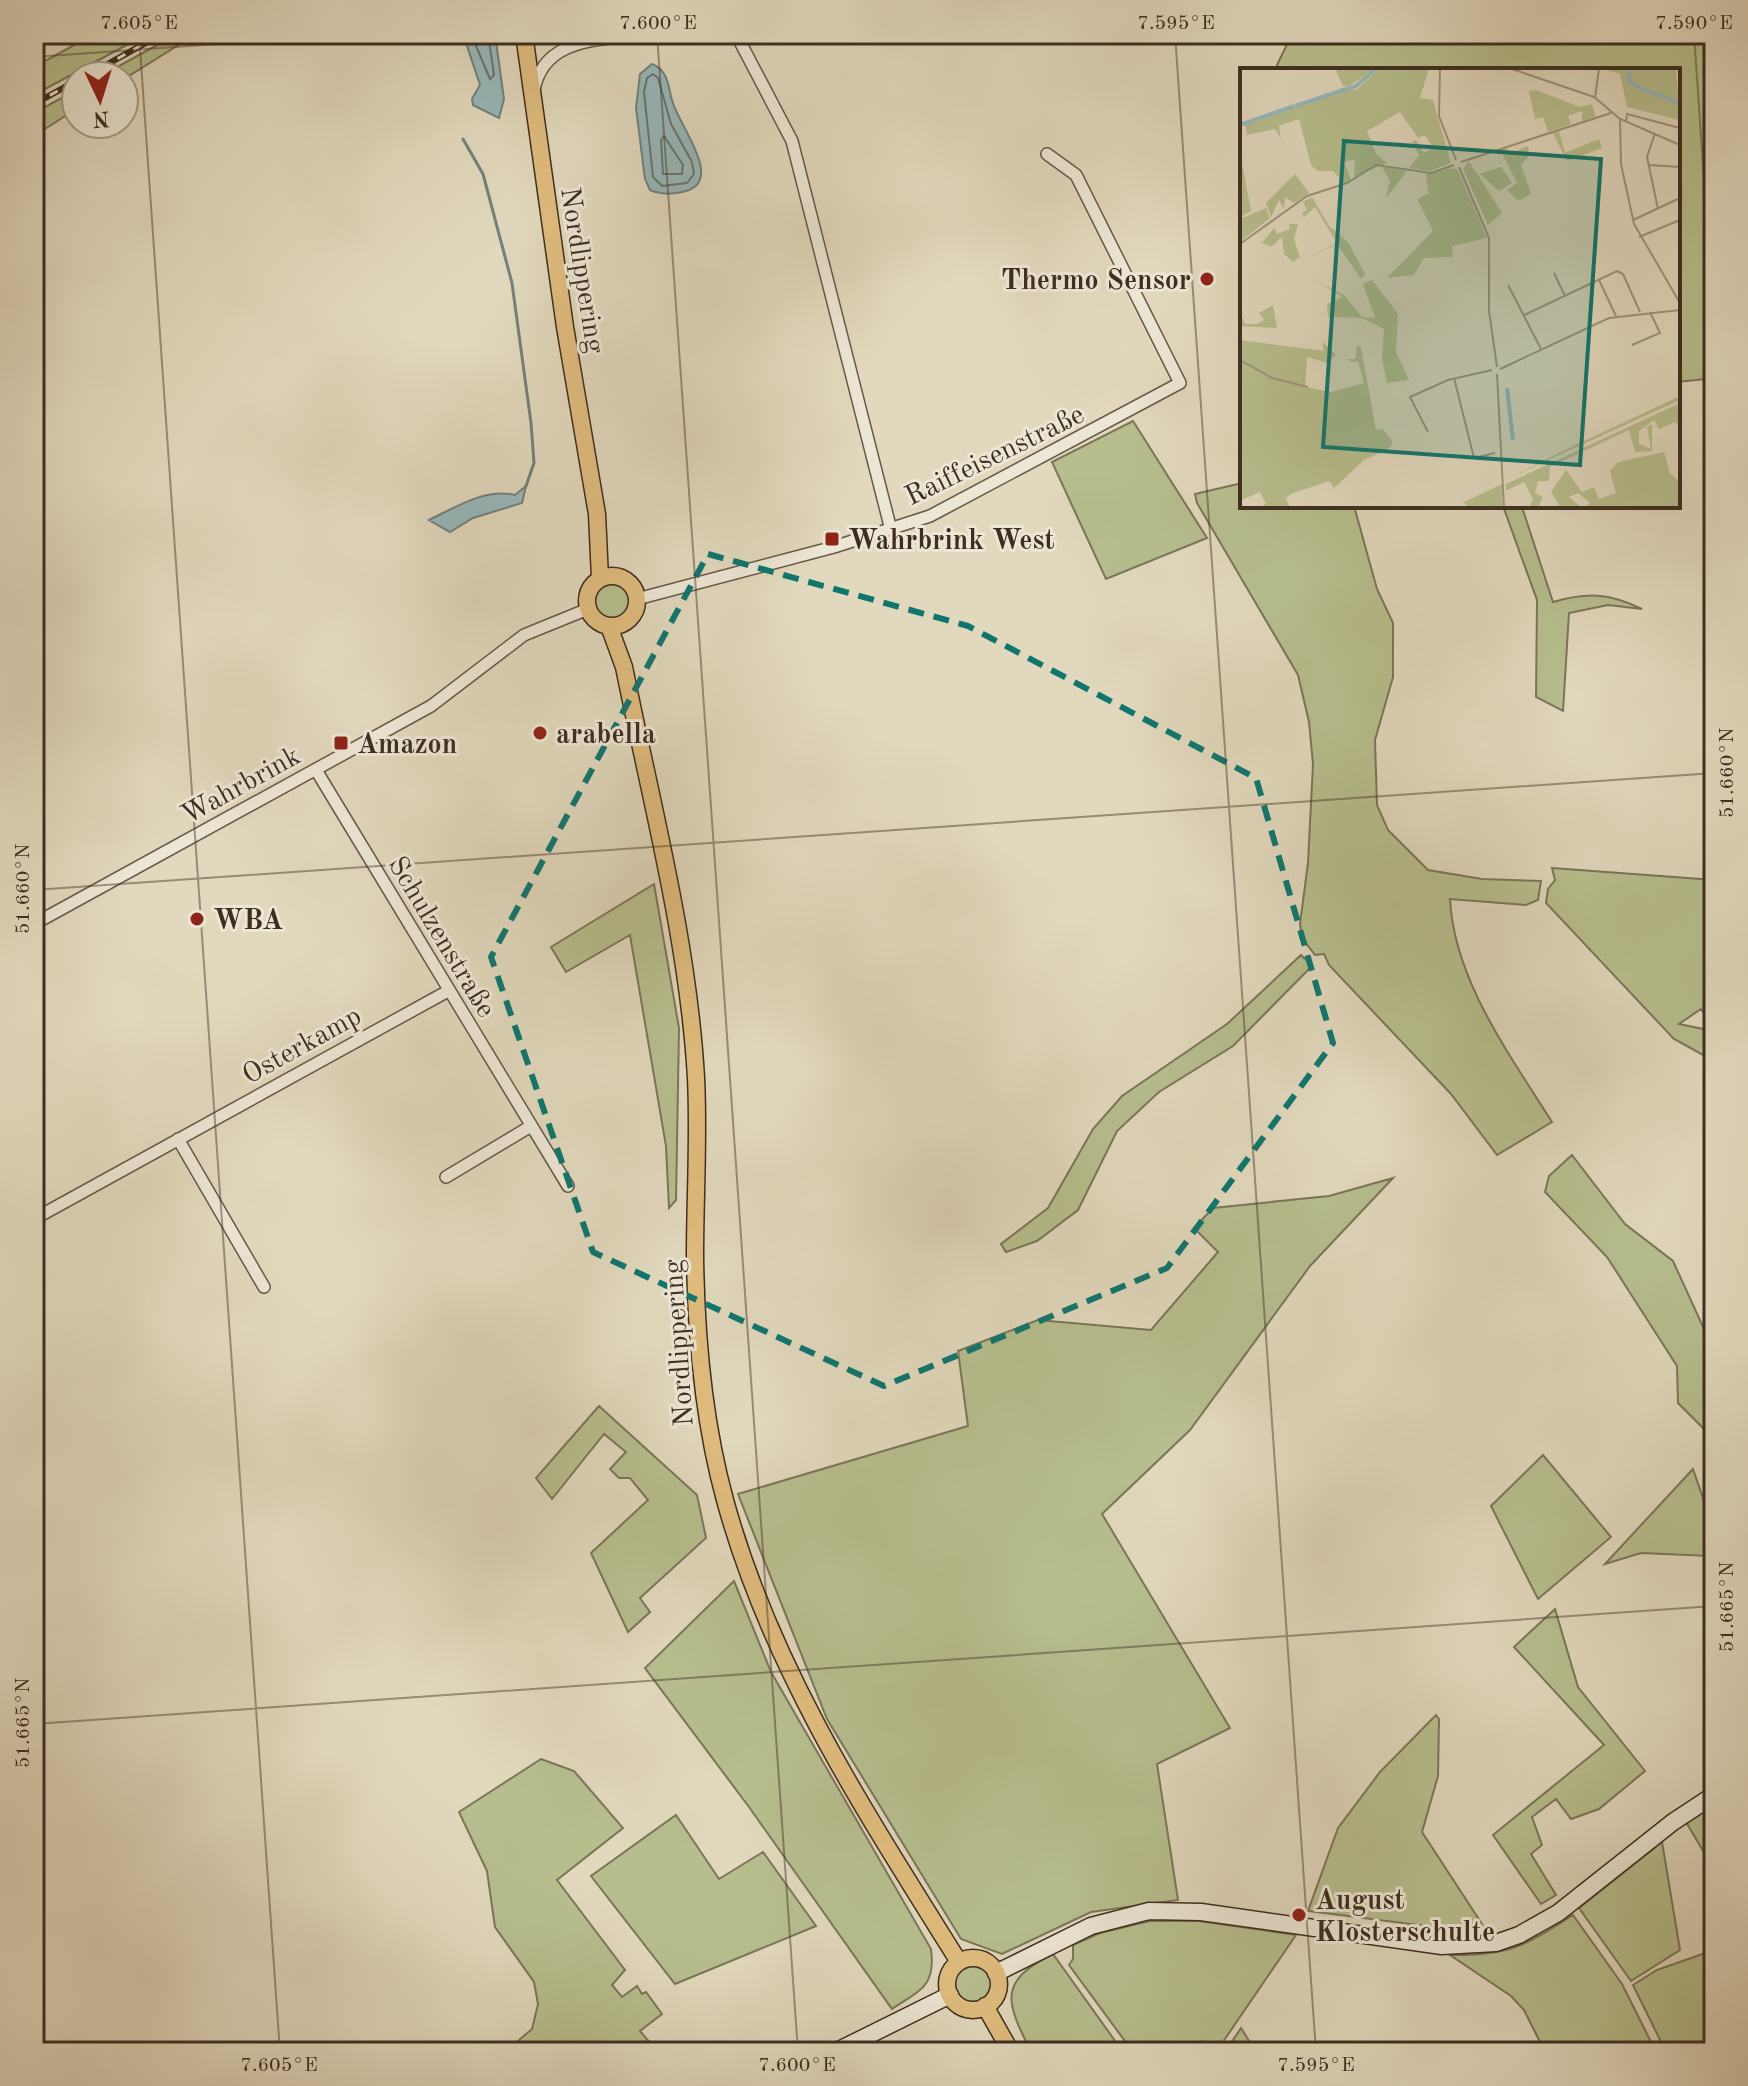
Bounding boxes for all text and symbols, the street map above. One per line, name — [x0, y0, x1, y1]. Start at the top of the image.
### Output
text: 7.605°E — [100, 14, 178, 34]
text: 7.600°E — [619, 14, 697, 34]
text: 7.595°E — [1137, 14, 1215, 34]
text: 7.590°E — [1655, 14, 1733, 34]
north arrow — [60, 60, 140, 140]
inset map — [1240, 68, 1680, 508]
text: N — [92, 106, 110, 130]
street label: Nordlippering — [554, 185, 608, 356]
place label: Thermo Sensor — [1001, 268, 1191, 296]
marker: Thermo Sensor — [1198, 270, 1216, 288]
street label: Raiffeisenstraße — [901, 401, 1089, 512]
place label: Wahrbrink West — [848, 528, 1055, 556]
marker: Wahrbrink West — [823, 530, 841, 548]
place label: arabella — [556, 722, 656, 750]
marker: arabella — [531, 724, 549, 742]
text: 51.660°N — [1718, 728, 1738, 818]
place label: Amazon — [357, 732, 457, 760]
marker: Amazon — [332, 734, 350, 752]
street label: Wahrbrink — [177, 743, 306, 831]
text: 51.660°N — [14, 844, 34, 934]
street label: Schulzenstraße — [381, 852, 499, 1023]
place label: WBA — [213, 908, 283, 936]
marker: WBA — [188, 910, 206, 928]
street label: Osterkamp — [238, 1003, 367, 1091]
street label: Nordlippering — [660, 1258, 700, 1427]
text: 51.665°N — [1718, 1562, 1738, 1652]
text: 51.665°N — [14, 1678, 34, 1768]
place label: August Klosterschulte — [1315, 1888, 1495, 1948]
marker: August Klosterschulte — [1290, 1906, 1308, 1924]
text: 7.605°E — [240, 2056, 318, 2076]
text: 7.600°E — [758, 2056, 836, 2076]
text: 7.595°E — [1277, 2056, 1355, 2076]

